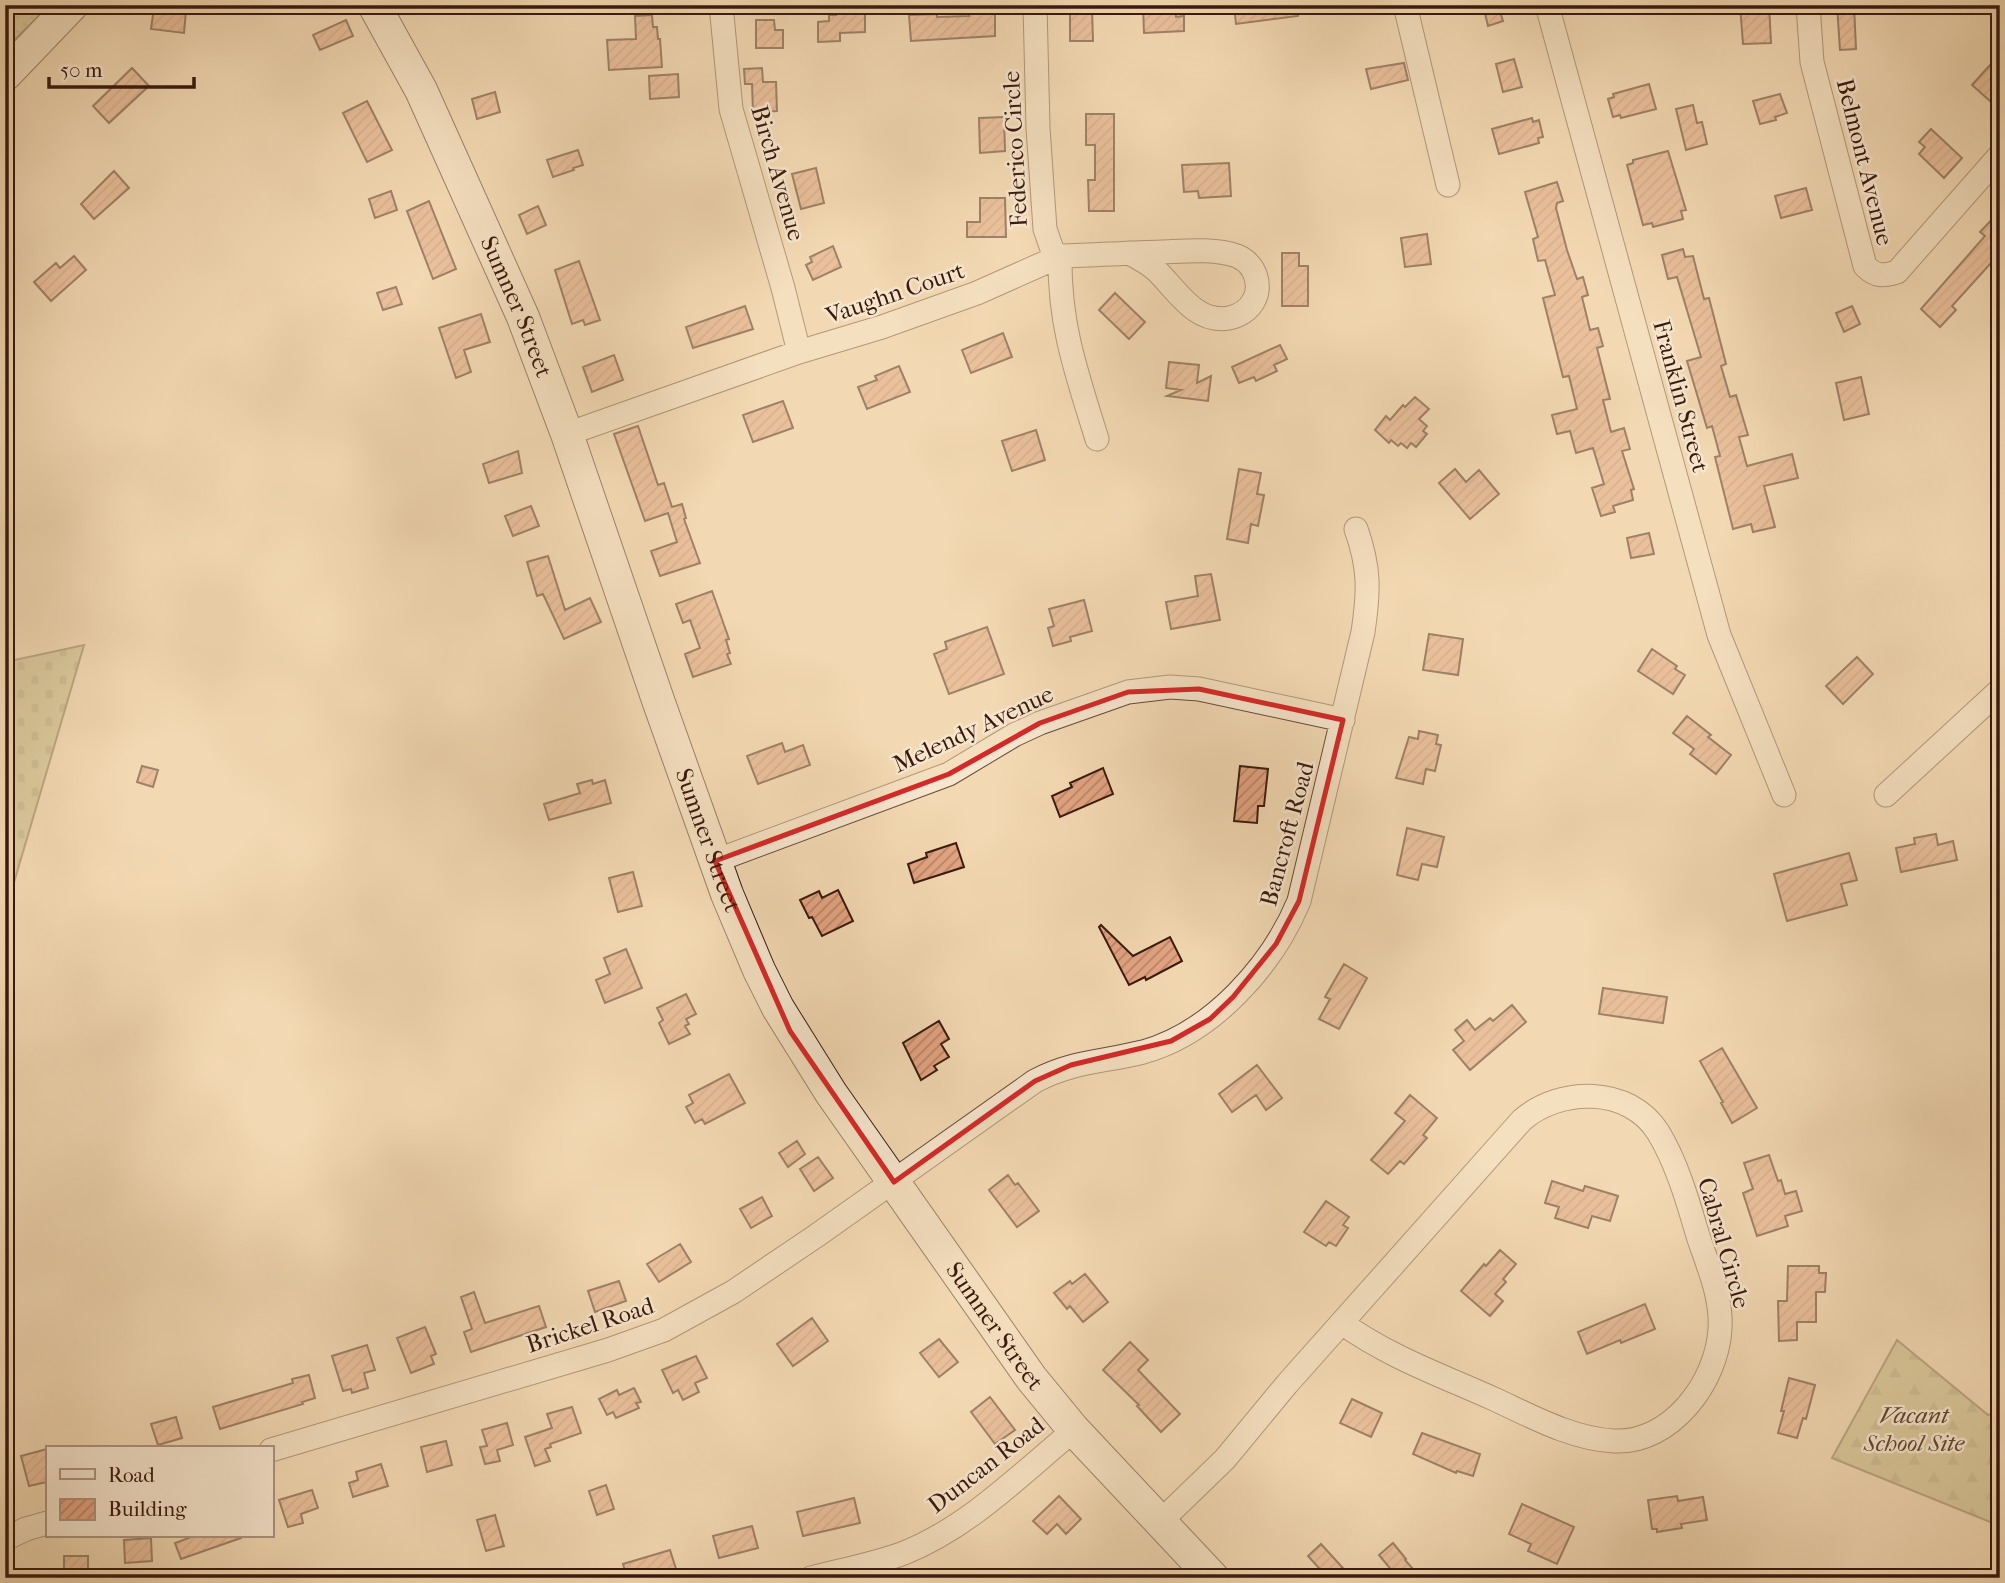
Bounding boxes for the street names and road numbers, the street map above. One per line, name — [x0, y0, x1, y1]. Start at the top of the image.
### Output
street label: Federico Circle — [997, 70, 1033, 228]
street label: Belmont Avenue — [1831, 76, 1899, 248]
street label: Birch Avenue — [745, 102, 811, 244]
street label: Sumner Street — [475, 232, 558, 381]
street label: Vaughn Court — [821, 256, 968, 330]
street label: Franklin Street — [1647, 317, 1715, 476]
street label: Melendy Avenue — [888, 680, 1058, 778]
street label: Bancroft Road — [1254, 758, 1320, 909]
street label: Sumner Street — [670, 765, 747, 917]
street label: Cabral Circle — [1692, 1174, 1756, 1312]
street label: Sumner Street — [940, 1257, 1050, 1396]
street label: Brickel Road — [523, 1291, 658, 1359]
street label: Duncan Road — [922, 1410, 1050, 1519]

